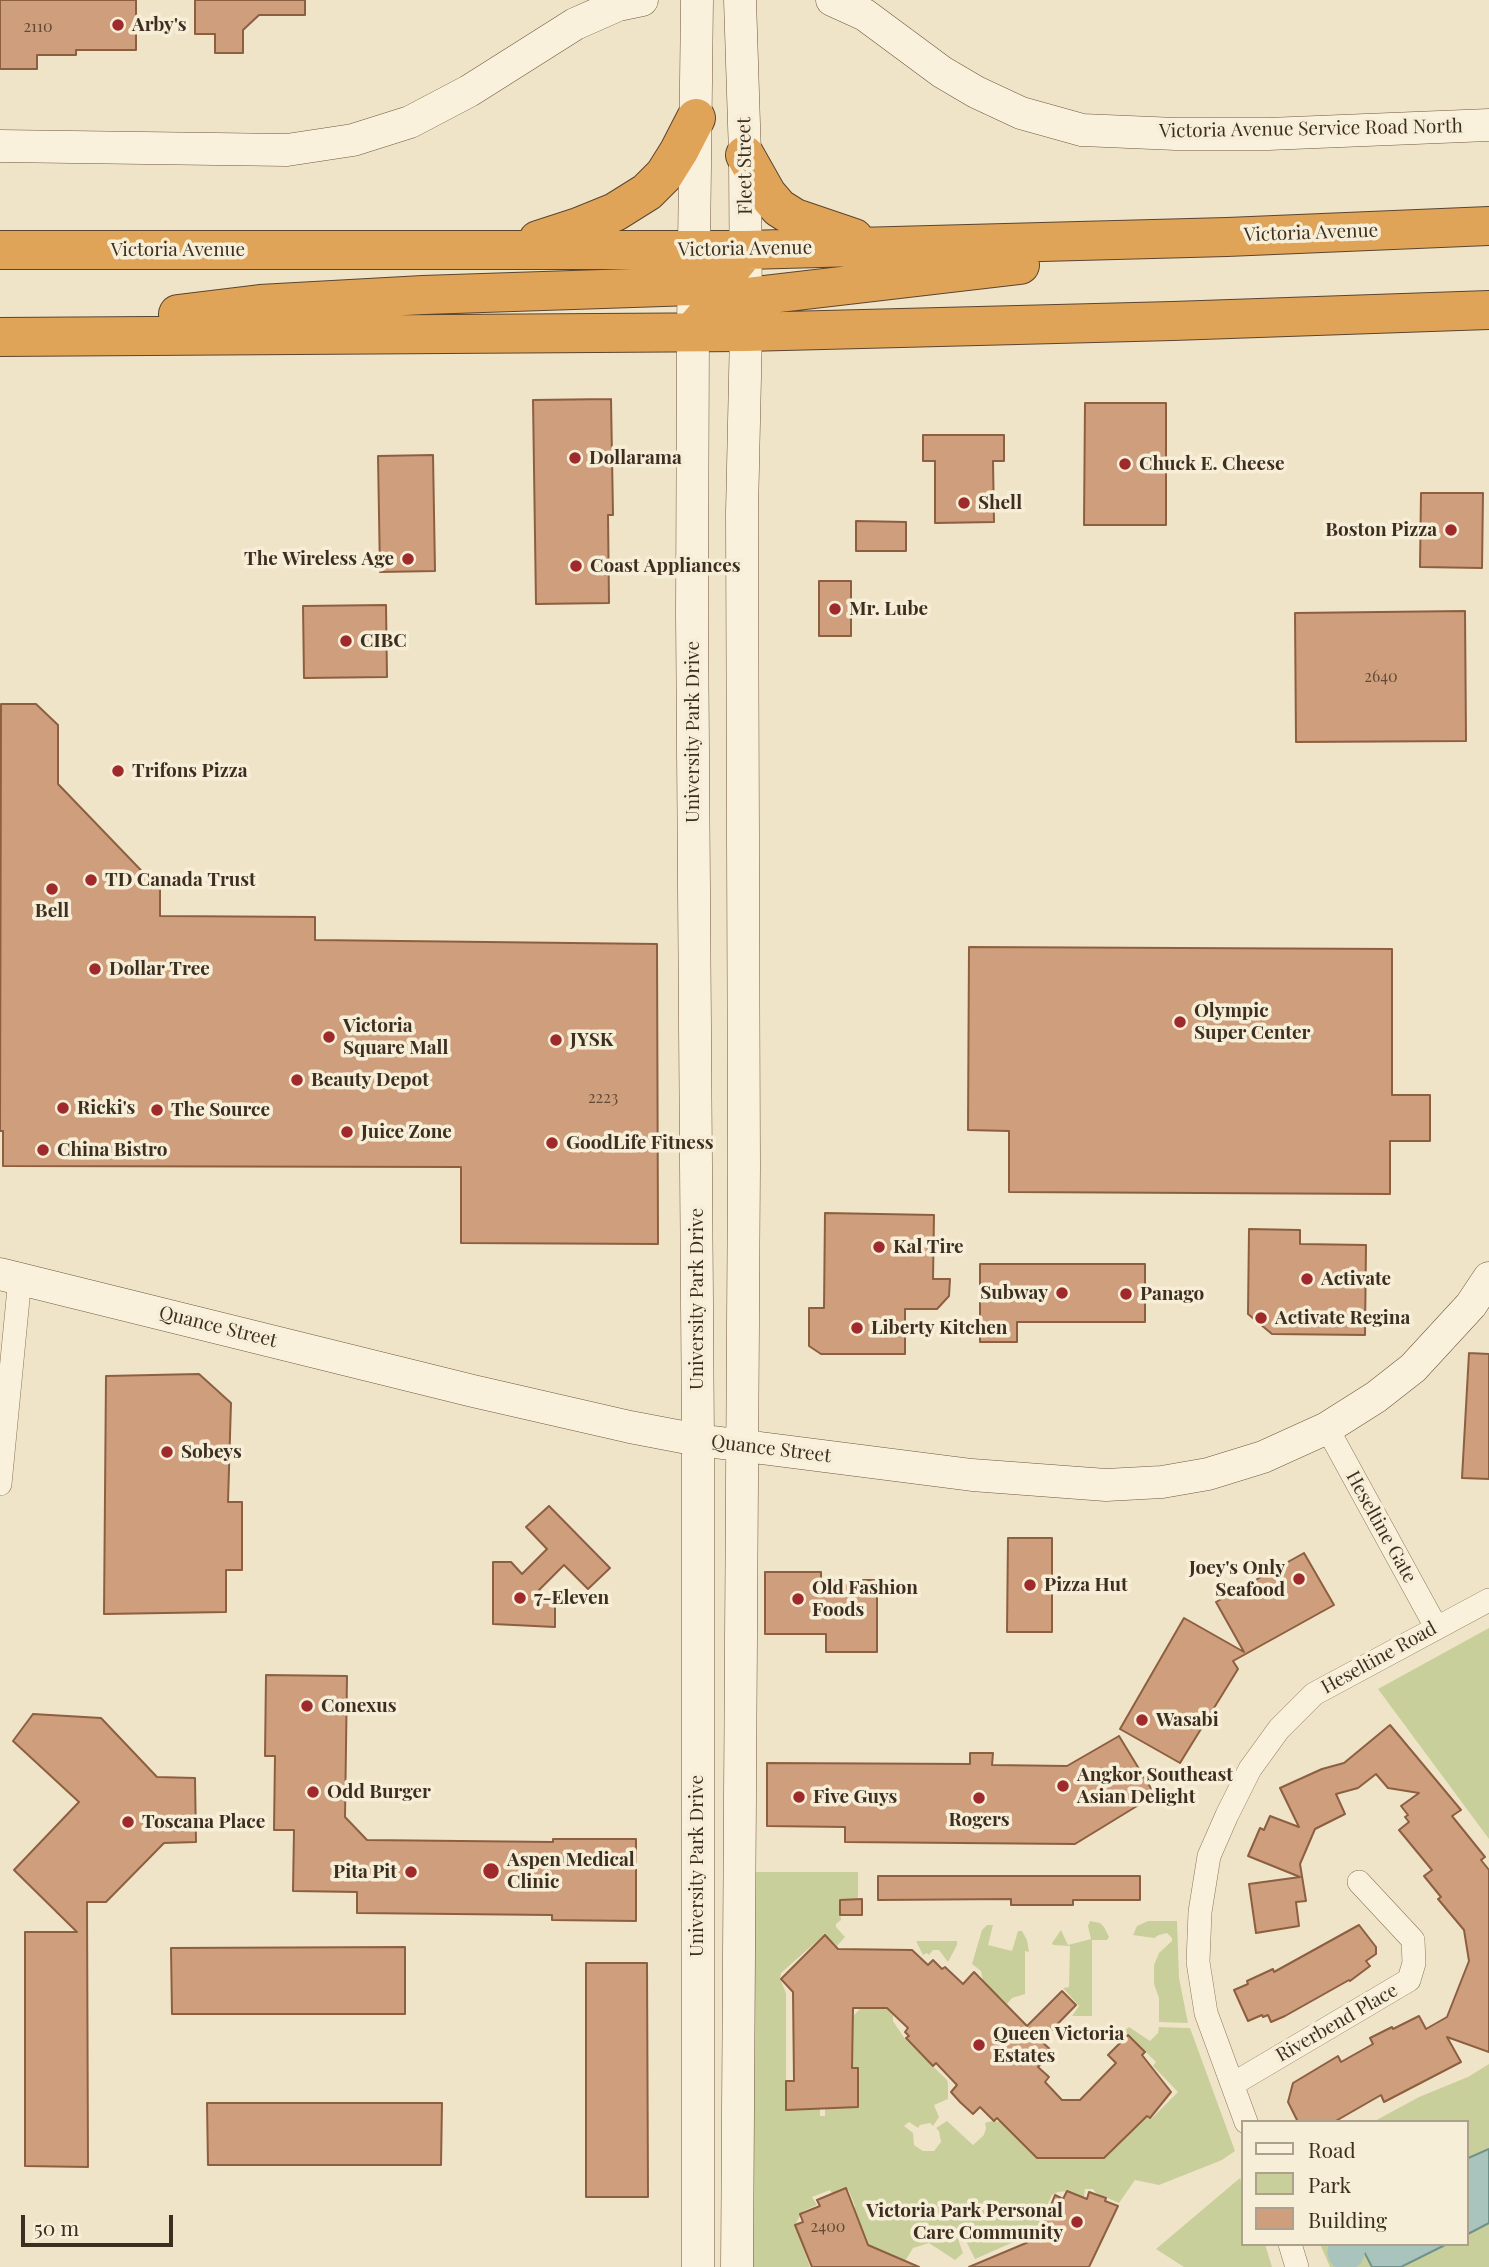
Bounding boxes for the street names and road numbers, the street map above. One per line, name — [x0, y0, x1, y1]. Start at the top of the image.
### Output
street label: Victoria Avenue Service Road North — [1159, 115, 1463, 143]
street label: Fleet Street — [733, 117, 757, 215]
street label: Victoria Avenue — [1243, 219, 1379, 247]
street label: Victoria Avenue — [678, 236, 812, 262]
street label: Victoria Avenue — [111, 239, 245, 261]
street label: University Park Drive — [682, 641, 704, 823]
street label: University Park Drive — [686, 1208, 708, 1390]
street label: Quance Street — [157, 1301, 279, 1353]
street label: Quance Street — [710, 1430, 832, 1468]
street label: Heseltine Gate — [1341, 1467, 1421, 1587]
street label: Heseltine Road — [1317, 1617, 1441, 1699]
street label: University Park Drive — [686, 1775, 708, 1957]
street label: Riverbend Place — [1272, 1979, 1402, 2067]

